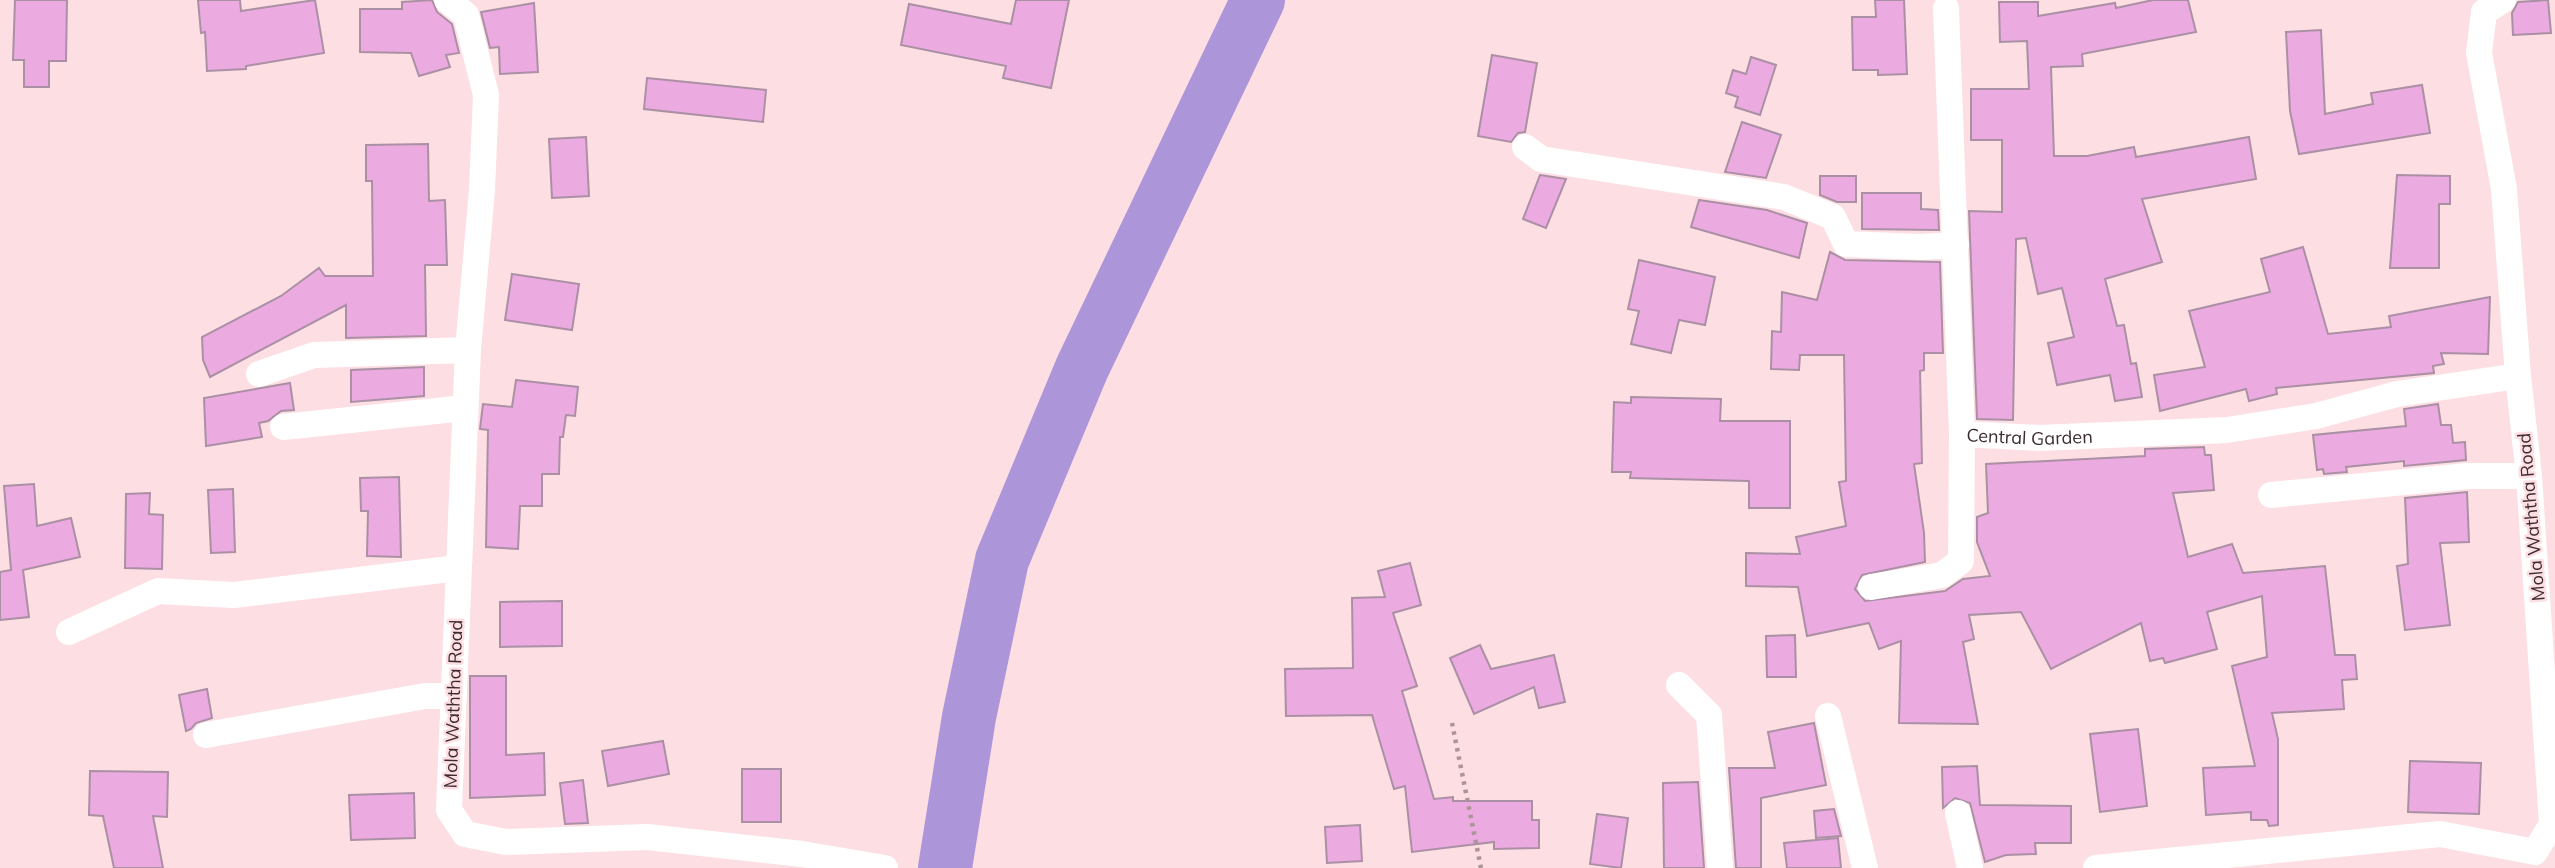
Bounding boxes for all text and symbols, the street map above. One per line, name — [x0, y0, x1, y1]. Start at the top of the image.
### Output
street label: Central Garden — [1966, 423, 2093, 450]
street label: Mola Waththa Road — [2512, 432, 2550, 602]
street label: Mola Waththa Road — [439, 619, 467, 789]

